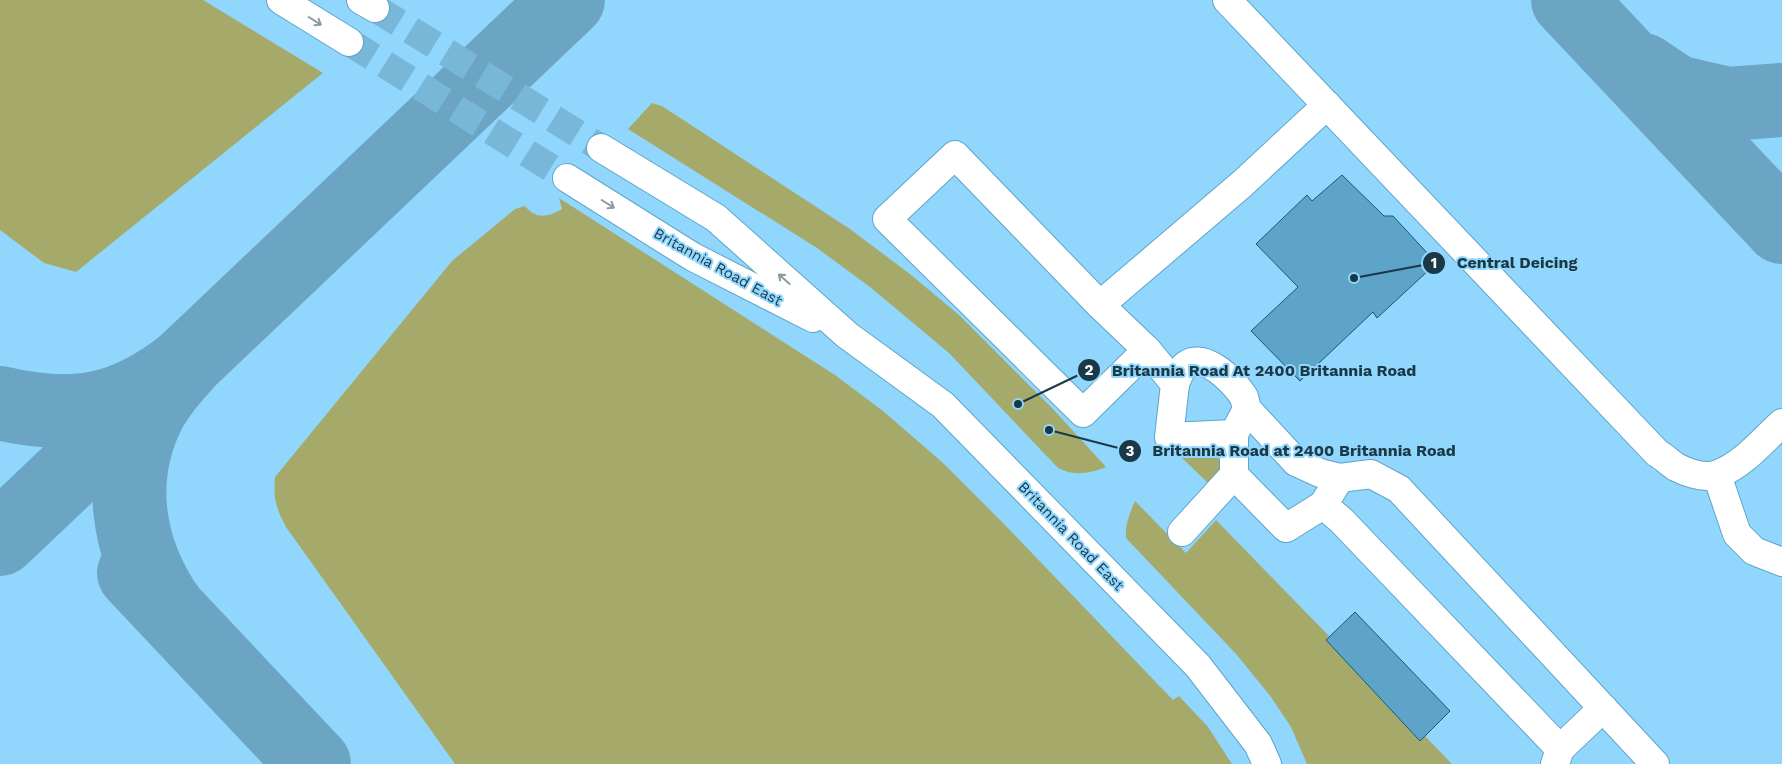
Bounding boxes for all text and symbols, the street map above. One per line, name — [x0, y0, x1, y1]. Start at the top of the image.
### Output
one-way arrow — [307, 16, 321, 26]
one-way arrow — [600, 199, 614, 209]
street label: Britannia Road East — [650, 224, 786, 310]
callout: Central Deicing — [1422, 247, 1588, 278]
text: Central Deicing — [1457, 253, 1577, 272]
text: 1 — [1431, 254, 1437, 272]
one-way arrow — [778, 274, 791, 285]
callout: Britannia Road At 2400 Britannia Road — [1076, 355, 1426, 386]
text: 2 — [1085, 361, 1094, 379]
text: Britannia Road At 2400 Britannia Road — [1112, 361, 1416, 380]
callout: Britannia Road at 2400 Britannia Road — [1118, 435, 1466, 466]
text: Britannia Road at 2400 Britannia Road — [1152, 441, 1456, 460]
text: 3 — [1126, 442, 1135, 460]
street label: Britannia Road East — [1014, 478, 1128, 595]

